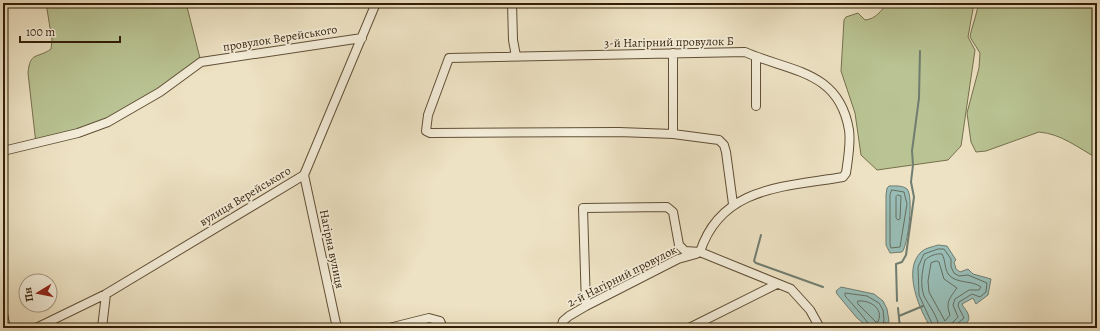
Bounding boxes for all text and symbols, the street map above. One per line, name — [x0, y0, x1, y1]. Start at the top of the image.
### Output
scale bar — [20, 18, 120, 44]
street label: провулок Верейського — [222, 21, 338, 55]
text: 100 m — [26, 24, 55, 40]
street label: 3-й Нагірний провулок Б — [604, 33, 734, 51]
street label: вулиця Верейського — [196, 162, 294, 230]
street label: Нагірна вулиця — [316, 208, 348, 290]
street label: 2-й Нагірний провулок — [565, 241, 679, 311]
north arrow — [18, 273, 58, 313]
text: Пн — [20, 286, 37, 303]

